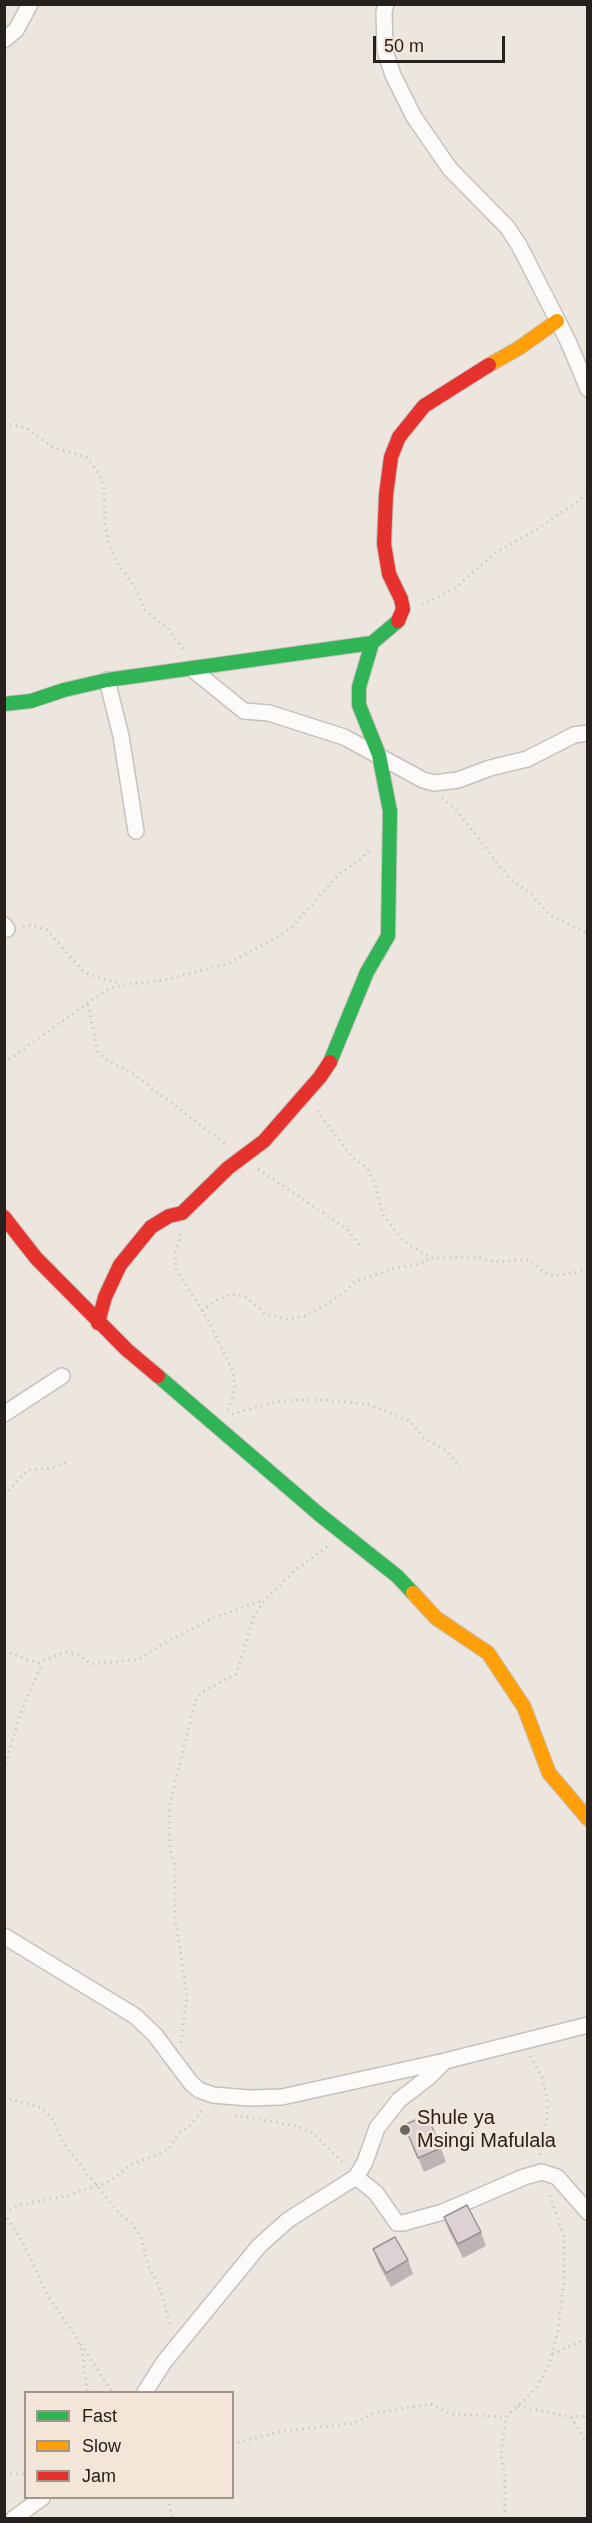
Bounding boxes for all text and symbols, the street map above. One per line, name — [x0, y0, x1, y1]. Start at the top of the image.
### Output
scale bar — [376, 24, 508, 62]
text: 50 m — [384, 36, 424, 56]
place label: Shule ya Msingi Mafulala — [417, 2106, 556, 2153]
marker: Shule ya Msingi Mafulala — [398, 2123, 412, 2137]
legend — [24, 2391, 234, 2499]
text: Fast — [82, 2406, 117, 2426]
text: Slow — [82, 2436, 121, 2456]
text: Jam — [82, 2466, 116, 2486]

